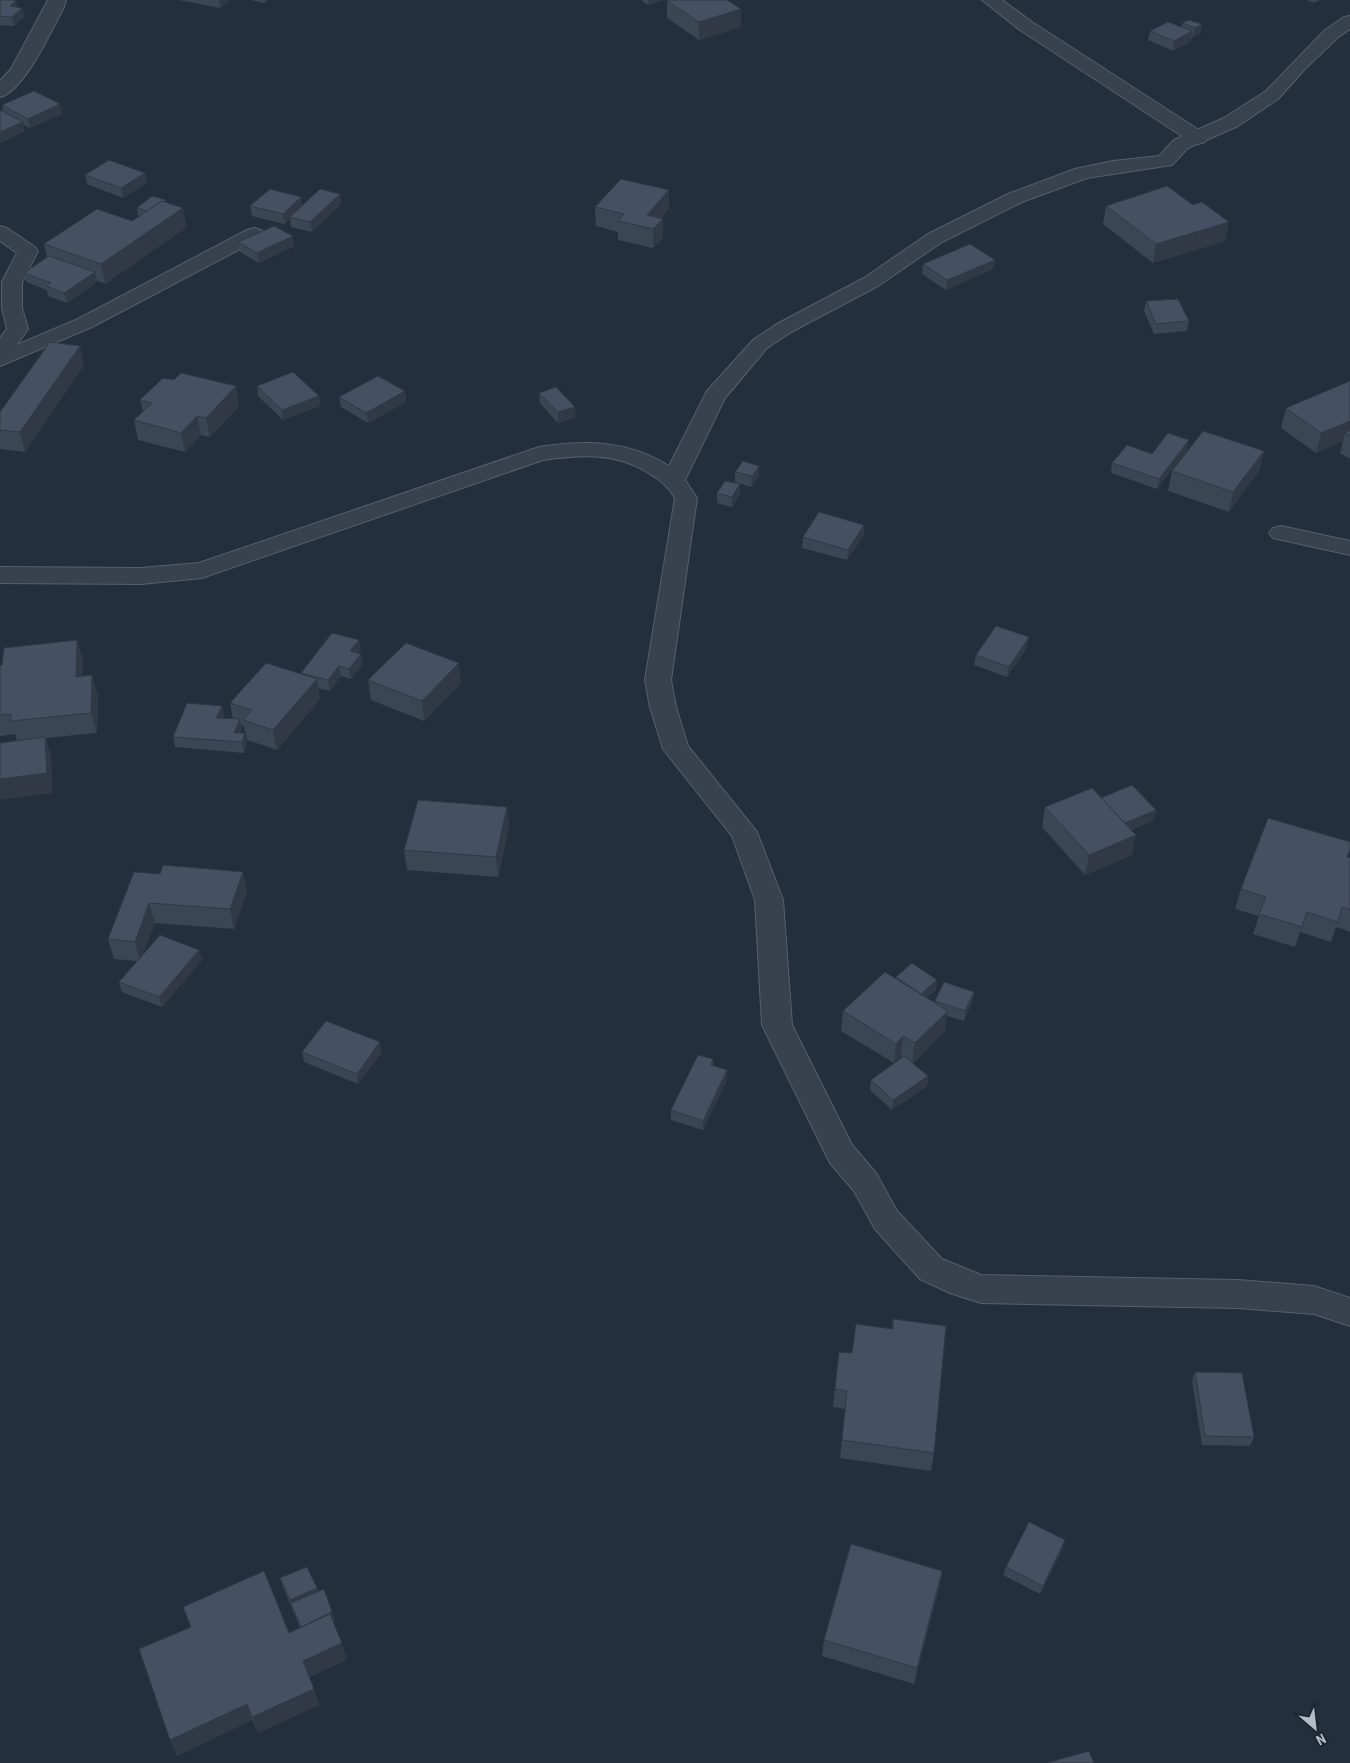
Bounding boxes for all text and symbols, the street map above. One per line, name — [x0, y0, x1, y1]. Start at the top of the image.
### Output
north arrow — [1290, 1703, 1340, 1753]
text: N — [1314, 1730, 1329, 1749]

